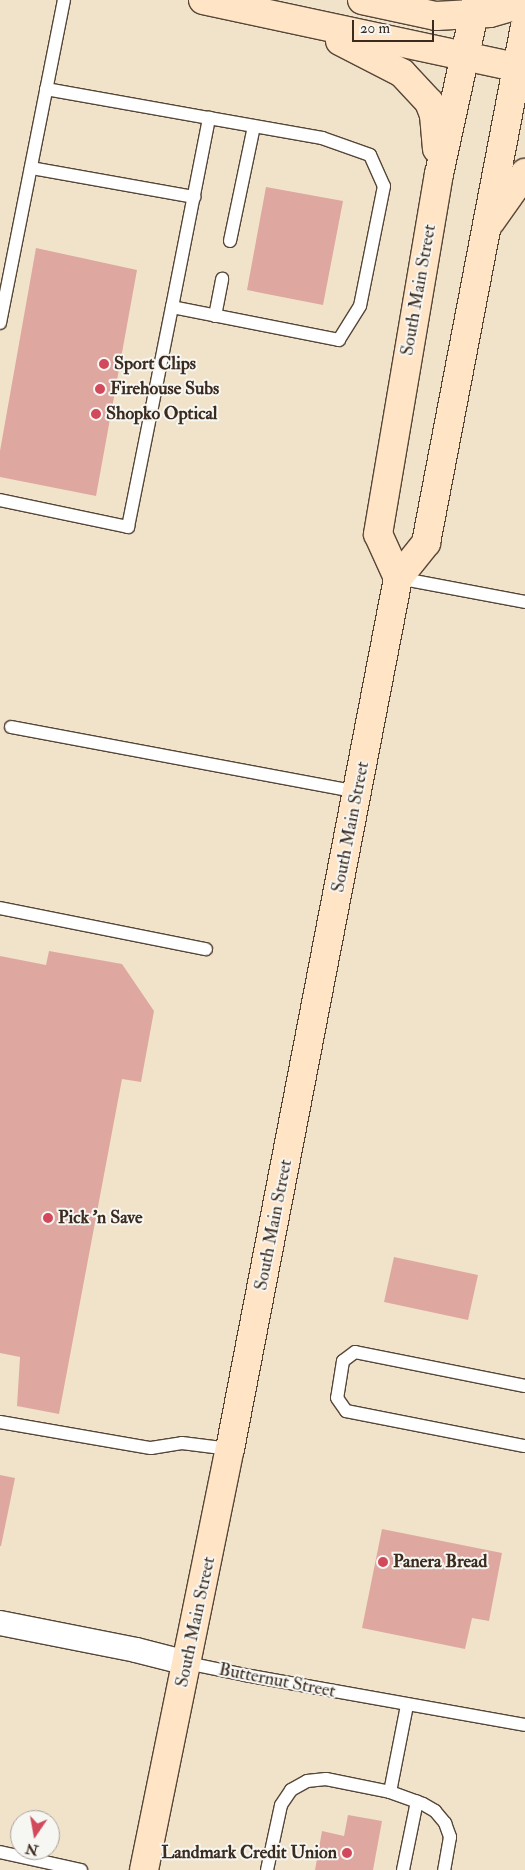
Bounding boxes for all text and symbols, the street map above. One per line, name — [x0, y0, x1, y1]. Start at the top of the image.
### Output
scale bar — [355, 10, 438, 42]
text: 20 m — [360, 19, 390, 38]
street label: South Main Street — [397, 223, 441, 357]
place label: Sport Clips — [114, 353, 196, 375]
marker: Sport Clips — [98, 358, 110, 370]
place label: Firehouse Subs — [110, 378, 219, 400]
marker: Firehouse Subs — [94, 383, 106, 395]
place label: Shopko Optical — [106, 403, 217, 425]
marker: Shopko Optical — [90, 408, 102, 420]
street label: South Main Street — [328, 760, 374, 894]
street label: South Main Street — [251, 1158, 297, 1292]
place label: Pick 'n Save — [58, 1207, 142, 1229]
marker: Pick 'n Save — [42, 1212, 54, 1224]
place label: Panera Bread — [393, 1551, 487, 1573]
street label: South Main Street — [172, 1555, 220, 1689]
marker: Panera Bread — [377, 1556, 389, 1568]
street label: Butternut Street — [217, 1659, 337, 1703]
north arrow — [10, 1810, 60, 1860]
text: N — [24, 1840, 40, 1859]
place label: Landmark Credit Union — [161, 1842, 337, 1864]
marker: Landmark Credit Union — [341, 1847, 353, 1859]

